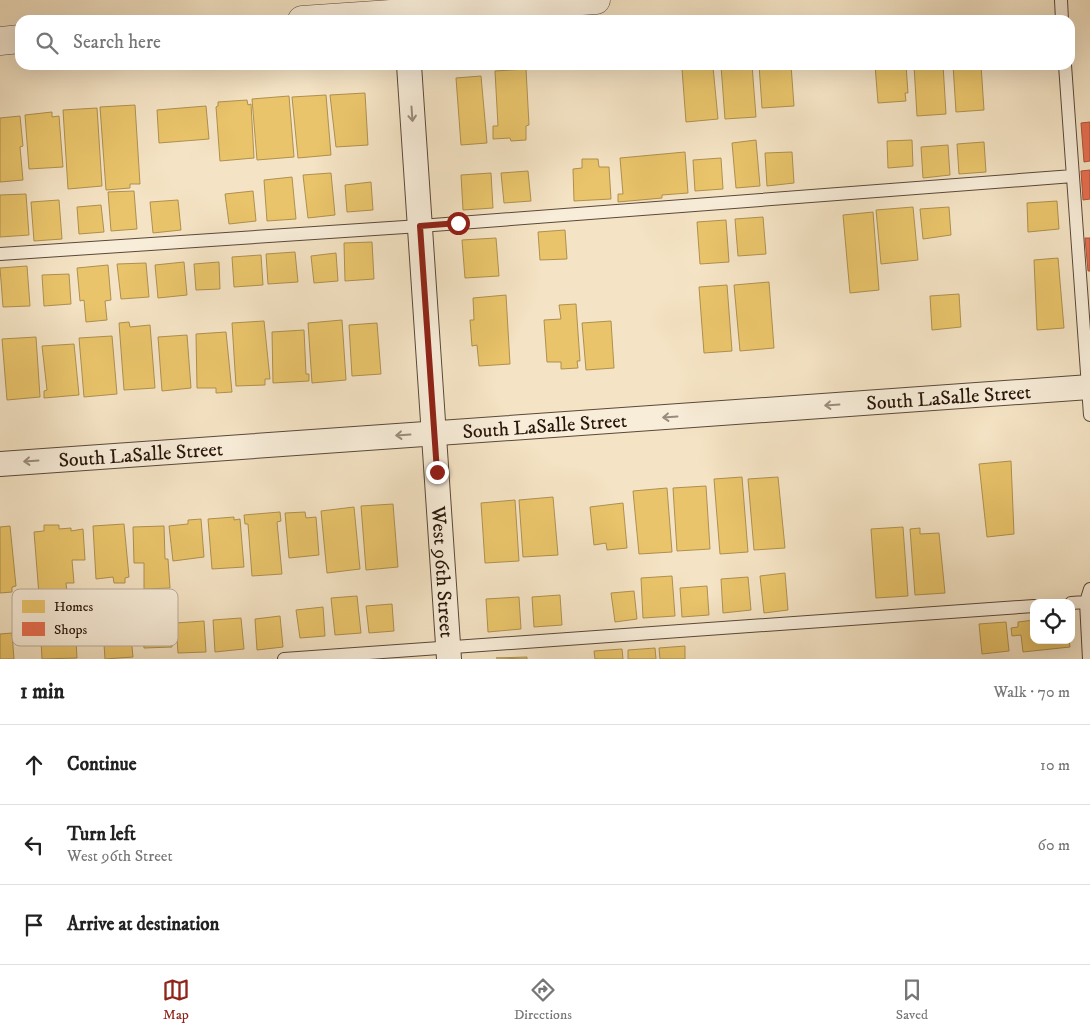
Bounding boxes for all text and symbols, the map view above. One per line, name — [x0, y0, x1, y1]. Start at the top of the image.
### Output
search box — [15, 15, 1075, 70]
icon: search — [33, 29, 61, 57]
text: Search here — [73, 31, 161, 54]
one-way arrow — [408, 105, 417, 121]
route start — [447, 212, 470, 235]
street label: South LaSalle Street — [866, 380, 1032, 417]
one-way arrow — [824, 401, 840, 410]
street label: South LaSalle Street — [462, 409, 628, 445]
one-way arrow — [662, 412, 678, 421]
one-way arrow — [395, 431, 411, 440]
street label: South LaSalle Street — [58, 437, 224, 474]
one-way arrow — [24, 457, 40, 466]
route end — [426, 461, 449, 484]
street label: West 96th Street — [425, 504, 459, 639]
legend — [12, 589, 178, 646]
text: Homes — [54, 598, 94, 616]
map controls — [1030, 599, 1075, 644]
button: locate — [1030, 599, 1075, 644]
text: Shops — [54, 621, 87, 639]
text: 1 min — [20, 679, 64, 705]
text: Walk · 70 m — [994, 682, 1070, 702]
icon: ahead — [20, 751, 48, 779]
text: Continue — [67, 753, 137, 776]
text: 10 m — [1040, 755, 1070, 775]
text: Turn left — [67, 823, 136, 846]
icon: left — [20, 831, 48, 859]
text: 60 m — [1038, 835, 1070, 855]
text: West 96th Street — [67, 846, 173, 866]
icon: arrive — [20, 911, 48, 939]
text: Arrive at destination — [67, 913, 219, 936]
tab: Map — [162, 976, 190, 1024]
tab: Directions — [514, 976, 572, 1024]
tab: Saved — [896, 976, 928, 1024]

